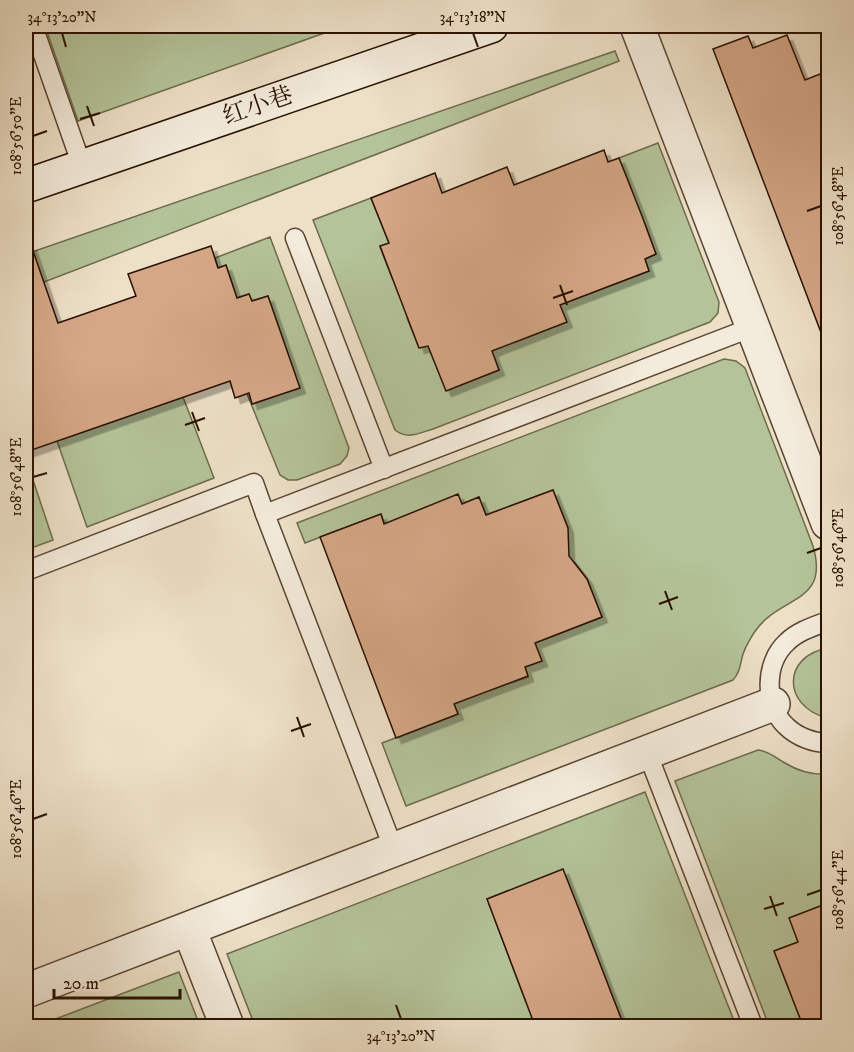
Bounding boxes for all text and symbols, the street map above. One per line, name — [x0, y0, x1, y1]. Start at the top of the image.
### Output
text: 34°13'20"N — [27, 8, 97, 27]
text: 34°13'18"N — [440, 8, 506, 27]
street label: 红小巷 — [219, 80, 297, 132]
text: 108°56'50"E — [7, 96, 26, 175]
text: 108°56'48"E — [829, 166, 848, 246]
text: 108°56'48"E — [7, 437, 26, 517]
text: 108°56'46"E — [829, 508, 848, 588]
text: 108°56'46"E — [7, 779, 26, 859]
text: 108°56'44"E — [829, 849, 848, 930]
scale bar — [54, 962, 180, 1000]
text: 20 m — [63, 973, 99, 995]
text: 34°13'20"N — [366, 1027, 436, 1046]

